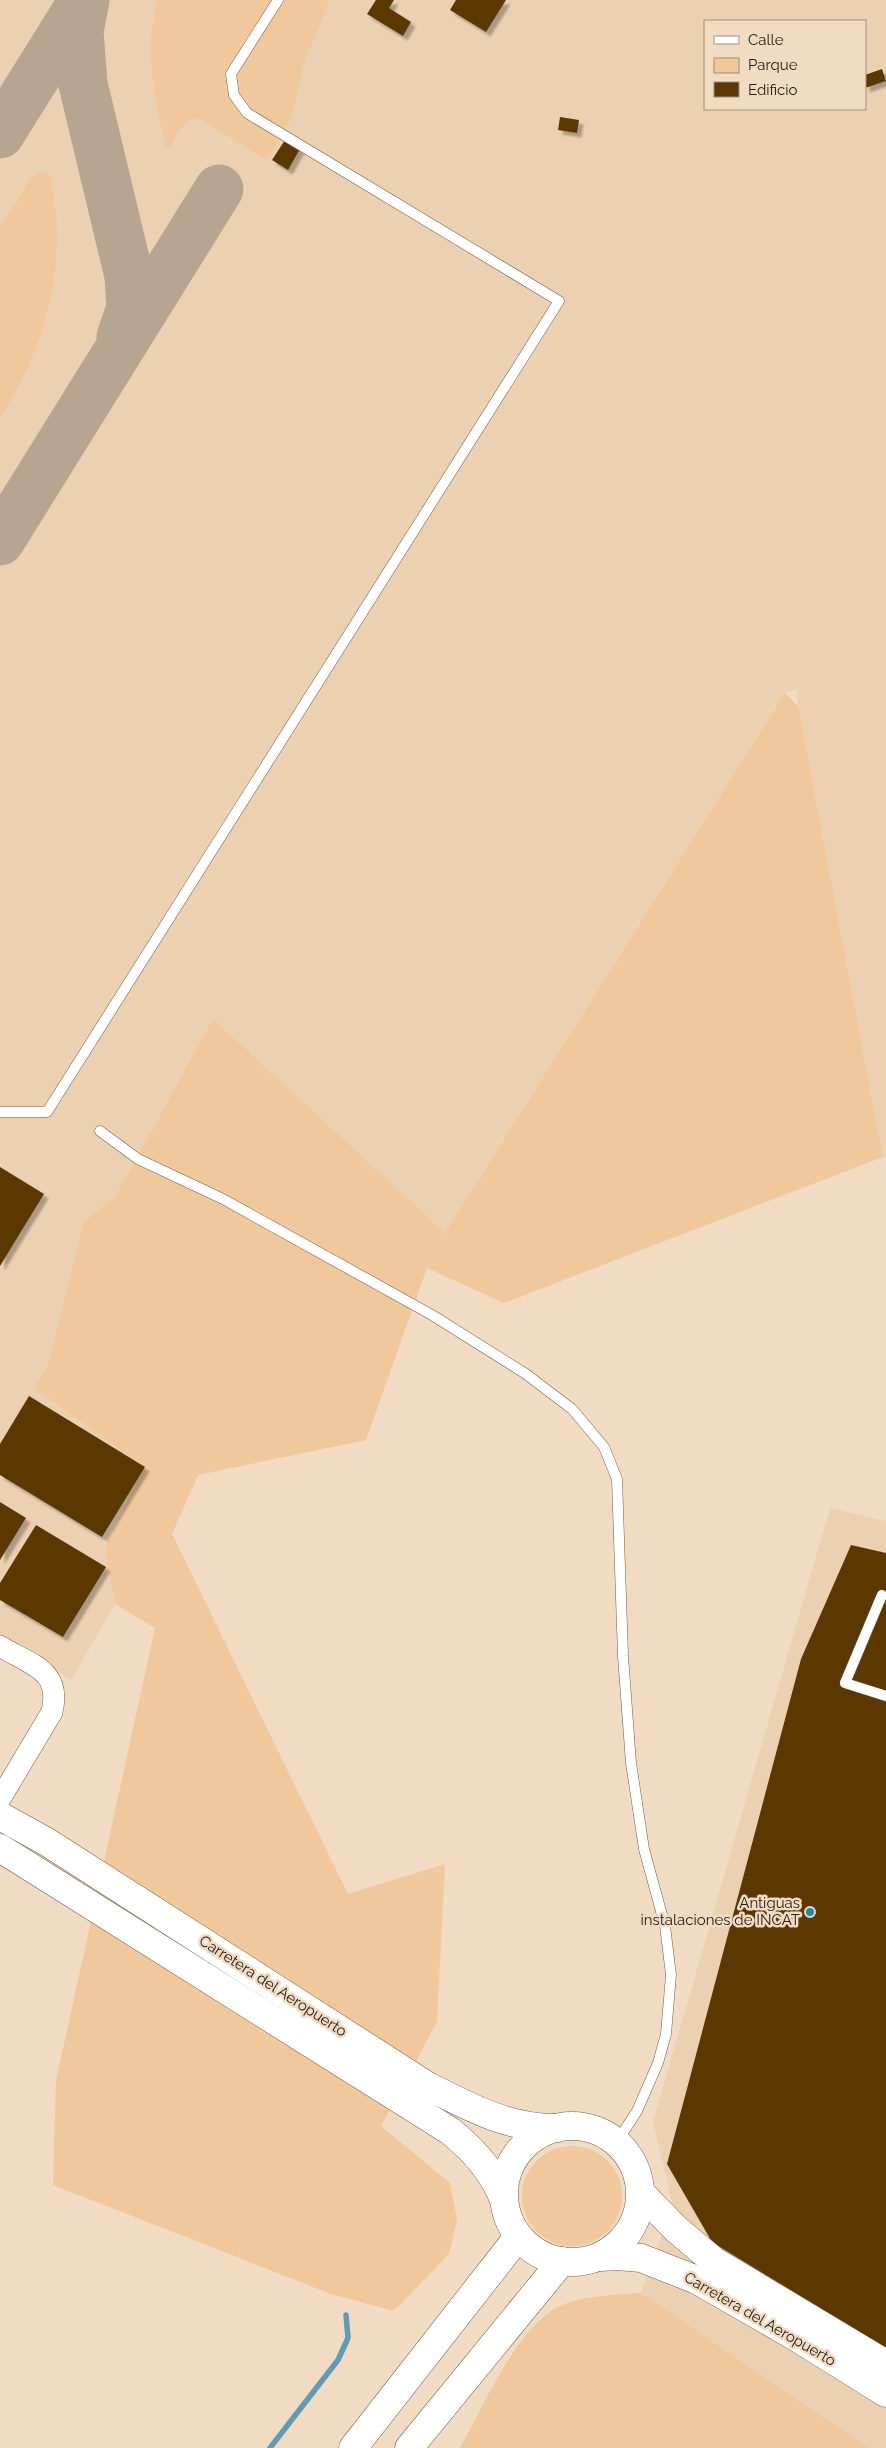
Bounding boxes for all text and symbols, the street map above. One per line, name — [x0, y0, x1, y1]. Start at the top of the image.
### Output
legend — [704, 20, 866, 110]
text: Calle — [748, 31, 784, 49]
text: Parque — [748, 56, 798, 74]
text: Edificio — [748, 81, 798, 99]
place label: Antiguas instalaciones de INCAT — [641, 1894, 800, 1929]
marker: Antiguas instalaciones de INCAT — [804, 1906, 816, 1918]
street label: Carretera del Aeropuerto — [196, 1932, 350, 2040]
street label: Carretera del Aeropuerto — [681, 2268, 839, 2370]

